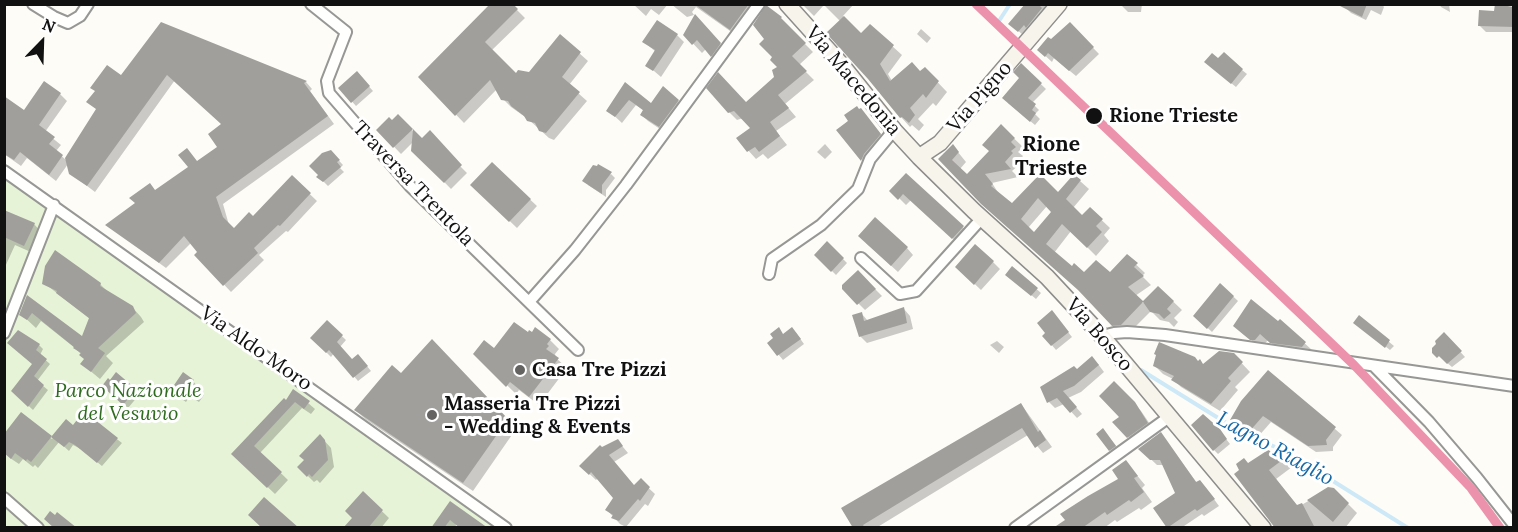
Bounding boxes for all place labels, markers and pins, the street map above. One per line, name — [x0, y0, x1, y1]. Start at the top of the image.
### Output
place label: Rione Trieste — [1109, 104, 1238, 128]
marker: Rione Trieste — [1084, 106, 1104, 126]
place label: Casa Tre Pizzi — [532, 358, 666, 382]
marker: Casa Tre Pizzi — [513, 363, 527, 377]
place label: Masseria Tre Pizzi - Wedding & Events — [444, 392, 631, 439]
marker: Masseria Tre Pizzi - Wedding & Events — [425, 408, 439, 422]

